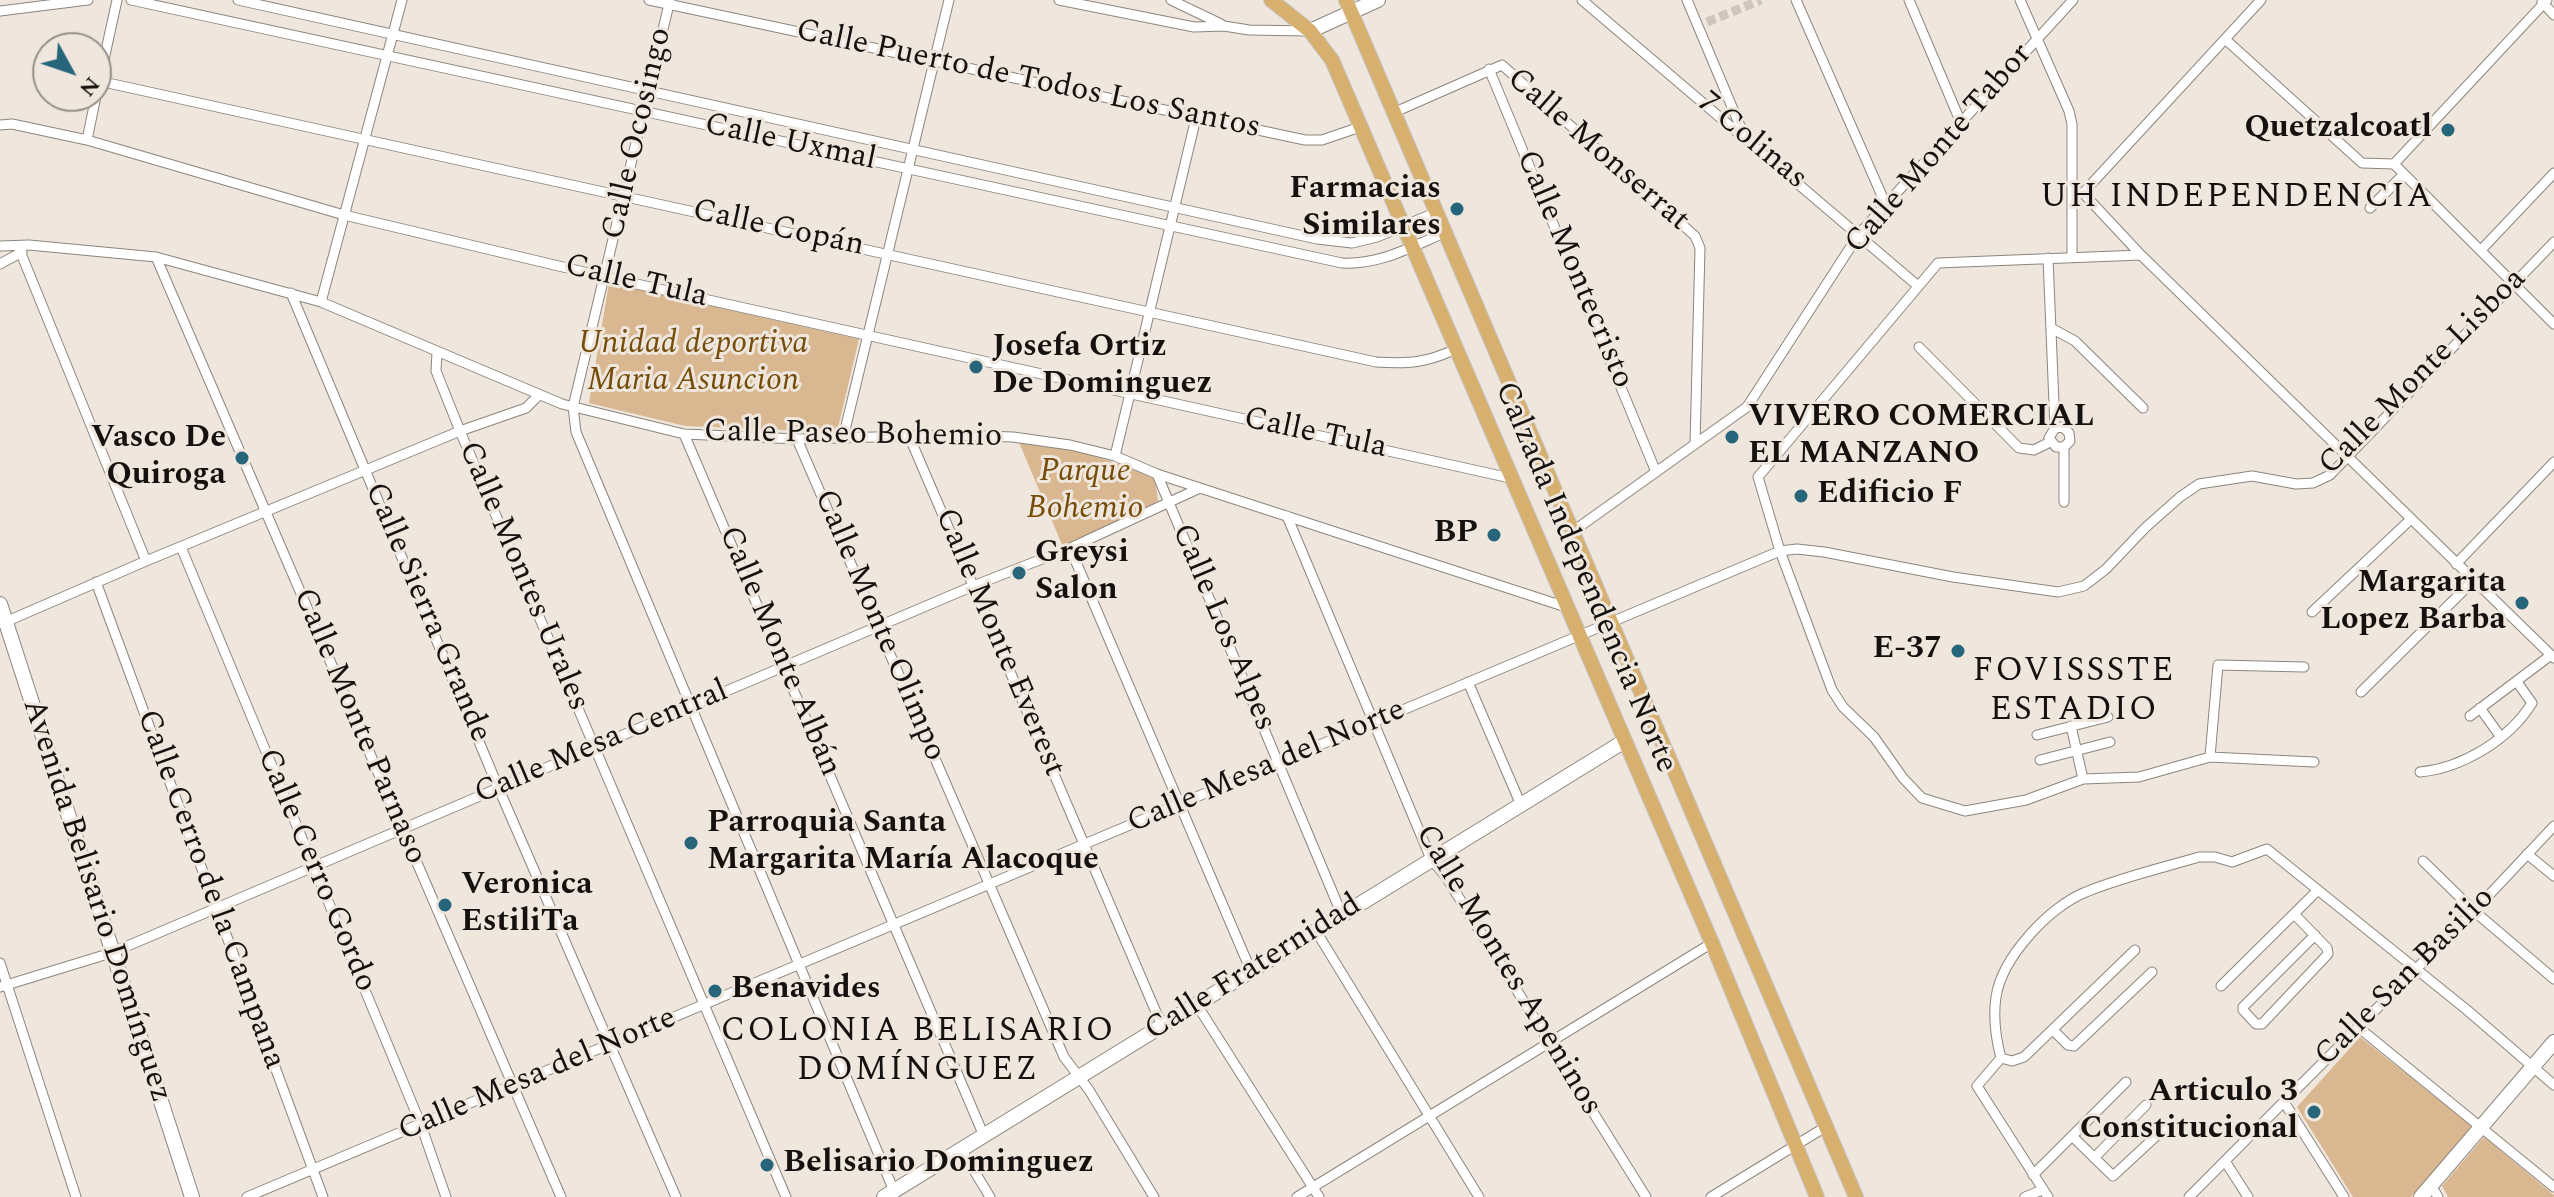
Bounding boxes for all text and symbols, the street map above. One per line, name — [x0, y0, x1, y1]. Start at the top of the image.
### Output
street label: Calle Puerto de Todos Los Santos — [792, 13, 1264, 149]
street label: Calle Ocosingo — [596, 24, 682, 244]
north arrow — [32, 32, 112, 112]
street label: Calle Monte Tabor — [1838, 37, 2042, 263]
street label: Calle Monserrat — [1498, 61, 1696, 241]
text: N — [71, 69, 108, 104]
street label: 7 Colinas — [1688, 85, 1814, 199]
street label: Calle Uxmal — [701, 107, 879, 181]
place label: Quetzalcoatl — [2245, 111, 2432, 149]
marker: Quetzalcoatl — [2439, 121, 2457, 139]
street label: Calle Montecristo — [1506, 145, 1640, 395]
place label: Farmacias Similares — [1289, 172, 1441, 247]
district label: UH INDEPENDENCIA — [2040, 179, 2434, 219]
street label: Calle Copán — [689, 193, 867, 267]
marker: Farmacias Similares — [1448, 200, 1466, 218]
street label: Calle Tula — [561, 248, 711, 318]
street label: Calle Monte Lisboa — [2312, 261, 2536, 485]
park label: Unidad deportiva Maria Asuncion — [578, 327, 808, 402]
place label: Josefa Ortiz De Dominguez — [992, 330, 1212, 405]
marker: Josefa Ortiz De Dominguez — [967, 358, 985, 376]
street label: Calzada Independencia Norte — [1484, 377, 1684, 779]
place label: VIVERO COMERCIAL EL MANZANO — [1748, 400, 2094, 475]
street label: Calle Tula — [1240, 401, 1390, 469]
street label: Calle Paseo Bohemio — [703, 414, 1003, 458]
place label: Vasco De Quiroga — [91, 421, 226, 496]
marker: VIVERO COMERCIAL EL MANZANO — [1723, 428, 1741, 446]
street label: Calle Montes Urales — [448, 437, 596, 717]
marker: Vasco De Quiroga — [233, 449, 251, 467]
park label: Parque Bohemio — [1027, 455, 1143, 530]
street label: Calle Sierra Grande — [354, 477, 498, 749]
place label: Edificio F — [1817, 477, 1962, 515]
street label: Calle Monte Olimpo — [804, 485, 952, 767]
marker: Edificio F — [1792, 487, 1810, 505]
street label: Calle Monte Everest — [924, 503, 1072, 783]
place label: BP — [1434, 516, 1478, 554]
street label: Calle Los Alpes — [1161, 519, 1283, 737]
street label: Calle Monte Albán — [708, 521, 848, 783]
marker: BP — [1485, 526, 1503, 544]
place label: Greysi Salon — [1035, 536, 1129, 611]
marker: Greysi Salon — [1010, 564, 1028, 582]
place label: Margarita Lopez Barba — [2320, 566, 2506, 641]
street label: Calle Monte Parnaso — [283, 583, 433, 871]
marker: Margarita Lopez Barba — [2513, 594, 2531, 612]
place label: E-37 — [1872, 632, 1942, 670]
marker: E-37 — [1949, 642, 1967, 660]
district label: FOVISSSTE ESTADIO — [1973, 653, 2175, 732]
street label: Calle Mesa Central — [470, 673, 734, 815]
street label: Calle Mesa del Norte — [1122, 692, 1412, 844]
street label: Avenida Belisario Domínguez — [12, 695, 178, 1107]
street label: Calle Cerro de la Campana — [126, 705, 292, 1075]
street label: Calle Cerro Gordo — [247, 744, 383, 998]
place label: Parroquia Santa Margarita María Alacoque — [707, 806, 1099, 881]
street label: Calle Montes Apeninos — [1405, 819, 1609, 1123]
marker: Parroquia Santa Margarita María Alacoque — [682, 834, 700, 852]
place label: Veronica EstiliTa — [461, 868, 593, 943]
street label: Calle San Basilio — [2308, 880, 2504, 1076]
street label: Calle Fraternidad — [1139, 887, 1369, 1051]
marker: Veronica EstiliTa — [436, 896, 454, 914]
place label: Benavides — [731, 972, 881, 1010]
marker: Benavides — [706, 982, 724, 1000]
street label: Calle Mesa del Norte — [393, 1000, 683, 1152]
district label: COLONIA BELISARIO DOMÍNGUEZ — [721, 1013, 1115, 1092]
place label: Articulo 3 Constitucional — [2080, 1075, 2298, 1150]
marker: Articulo 3 Constitucional — [2305, 1103, 2323, 1121]
place label: Belisario Dominguez — [783, 1146, 1094, 1184]
marker: Belisario Dominguez — [758, 1156, 776, 1174]

